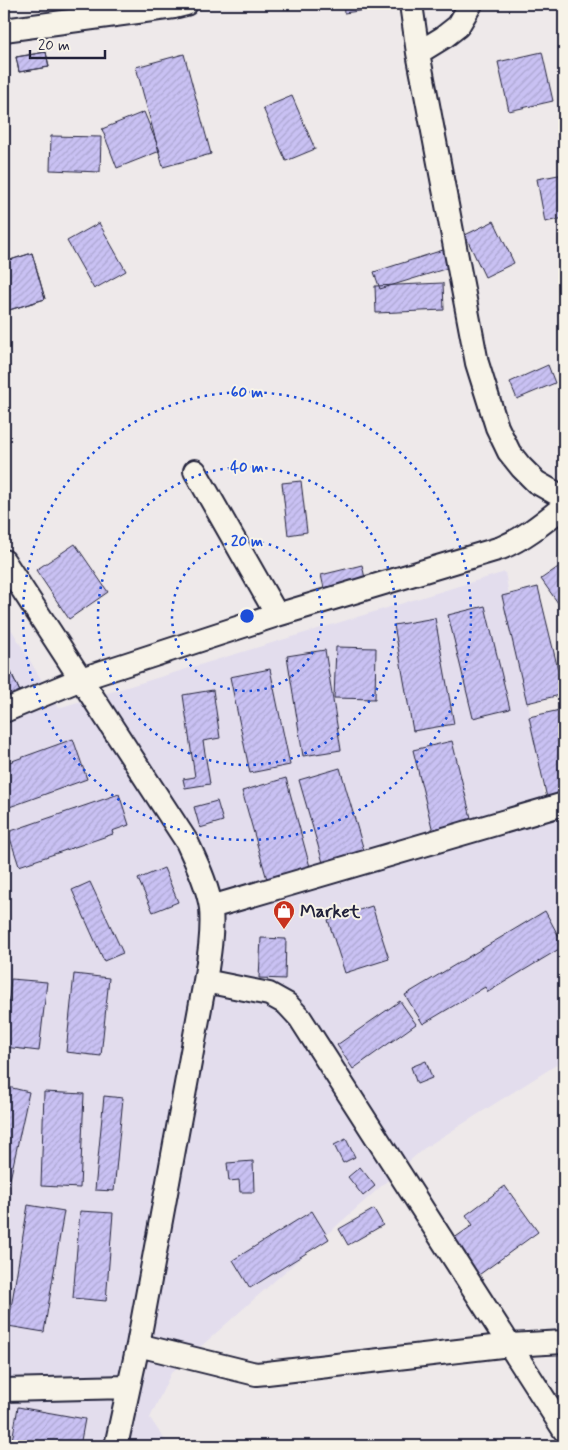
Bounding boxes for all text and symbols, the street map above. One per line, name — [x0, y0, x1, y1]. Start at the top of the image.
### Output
scale bar — [30, 28, 105, 60]
text: 20 m — [38, 36, 70, 56]
text: 60 m — [231, 383, 263, 403]
text: 40 m — [230, 458, 264, 478]
text: 20 m — [231, 532, 263, 552]
centre of rings — [238, 607, 256, 625]
shop icon: Market — [272, 899, 296, 930]
place label: Market — [300, 900, 361, 924]

